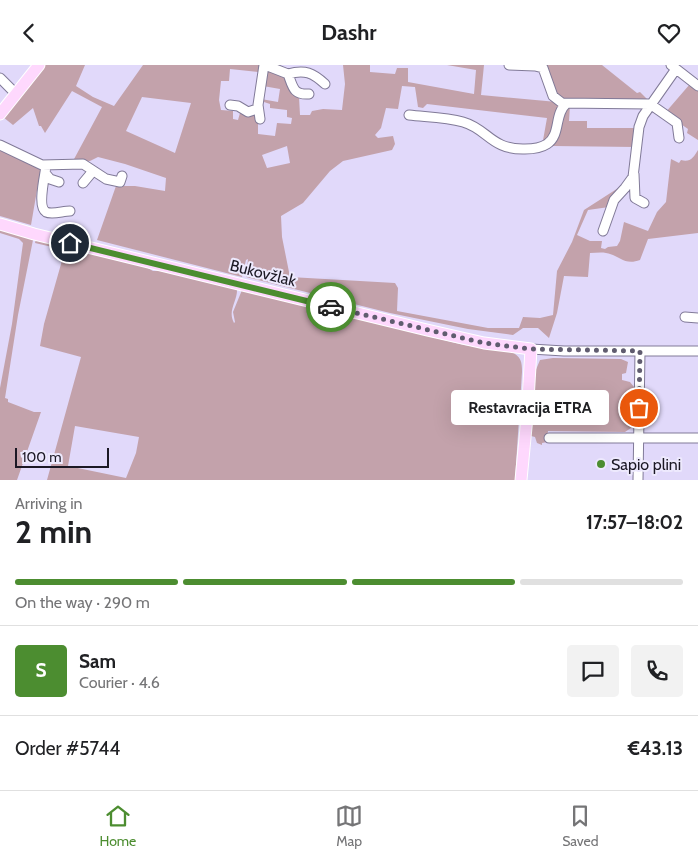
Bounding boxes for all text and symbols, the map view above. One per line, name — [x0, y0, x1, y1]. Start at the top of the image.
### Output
icon: back — [15, 19, 43, 47]
text: Dashr — [321, 19, 377, 46]
icon: heart — [655, 19, 683, 47]
pin — [49, 222, 91, 264]
icon: home — [56, 229, 84, 257]
street label: Bukovžlak — [228, 256, 299, 291]
courier — [306, 282, 356, 332]
icon: car — [317, 293, 345, 321]
pin — [618, 387, 660, 429]
callout: Restavracija ETRA — [452, 391, 609, 425]
icon: bag — [625, 394, 653, 422]
text: Restavracija ETRA — [468, 398, 592, 417]
scale bar — [15, 445, 109, 468]
text: 100 m — [22, 448, 62, 466]
place label: Sapio plini — [611, 455, 681, 474]
marker: Sapio plini — [595, 458, 607, 470]
text: Arriving in — [15, 494, 82, 513]
text: 17:57–18:02 — [586, 511, 683, 534]
text: 2 min — [15, 512, 92, 551]
text: On the way · 290 m — [15, 593, 150, 612]
button: chat — [567, 645, 619, 697]
button: phone — [631, 645, 683, 697]
text: Sam — [79, 650, 116, 673]
text: S — [35, 659, 47, 682]
text: Courier · 4.6 — [79, 673, 160, 692]
text: Order #5744 — [15, 737, 120, 760]
text: €43.13 — [628, 737, 683, 760]
tab: Home — [99, 802, 136, 850]
tab: Map — [335, 802, 363, 850]
tab: Saved — [562, 802, 599, 850]

